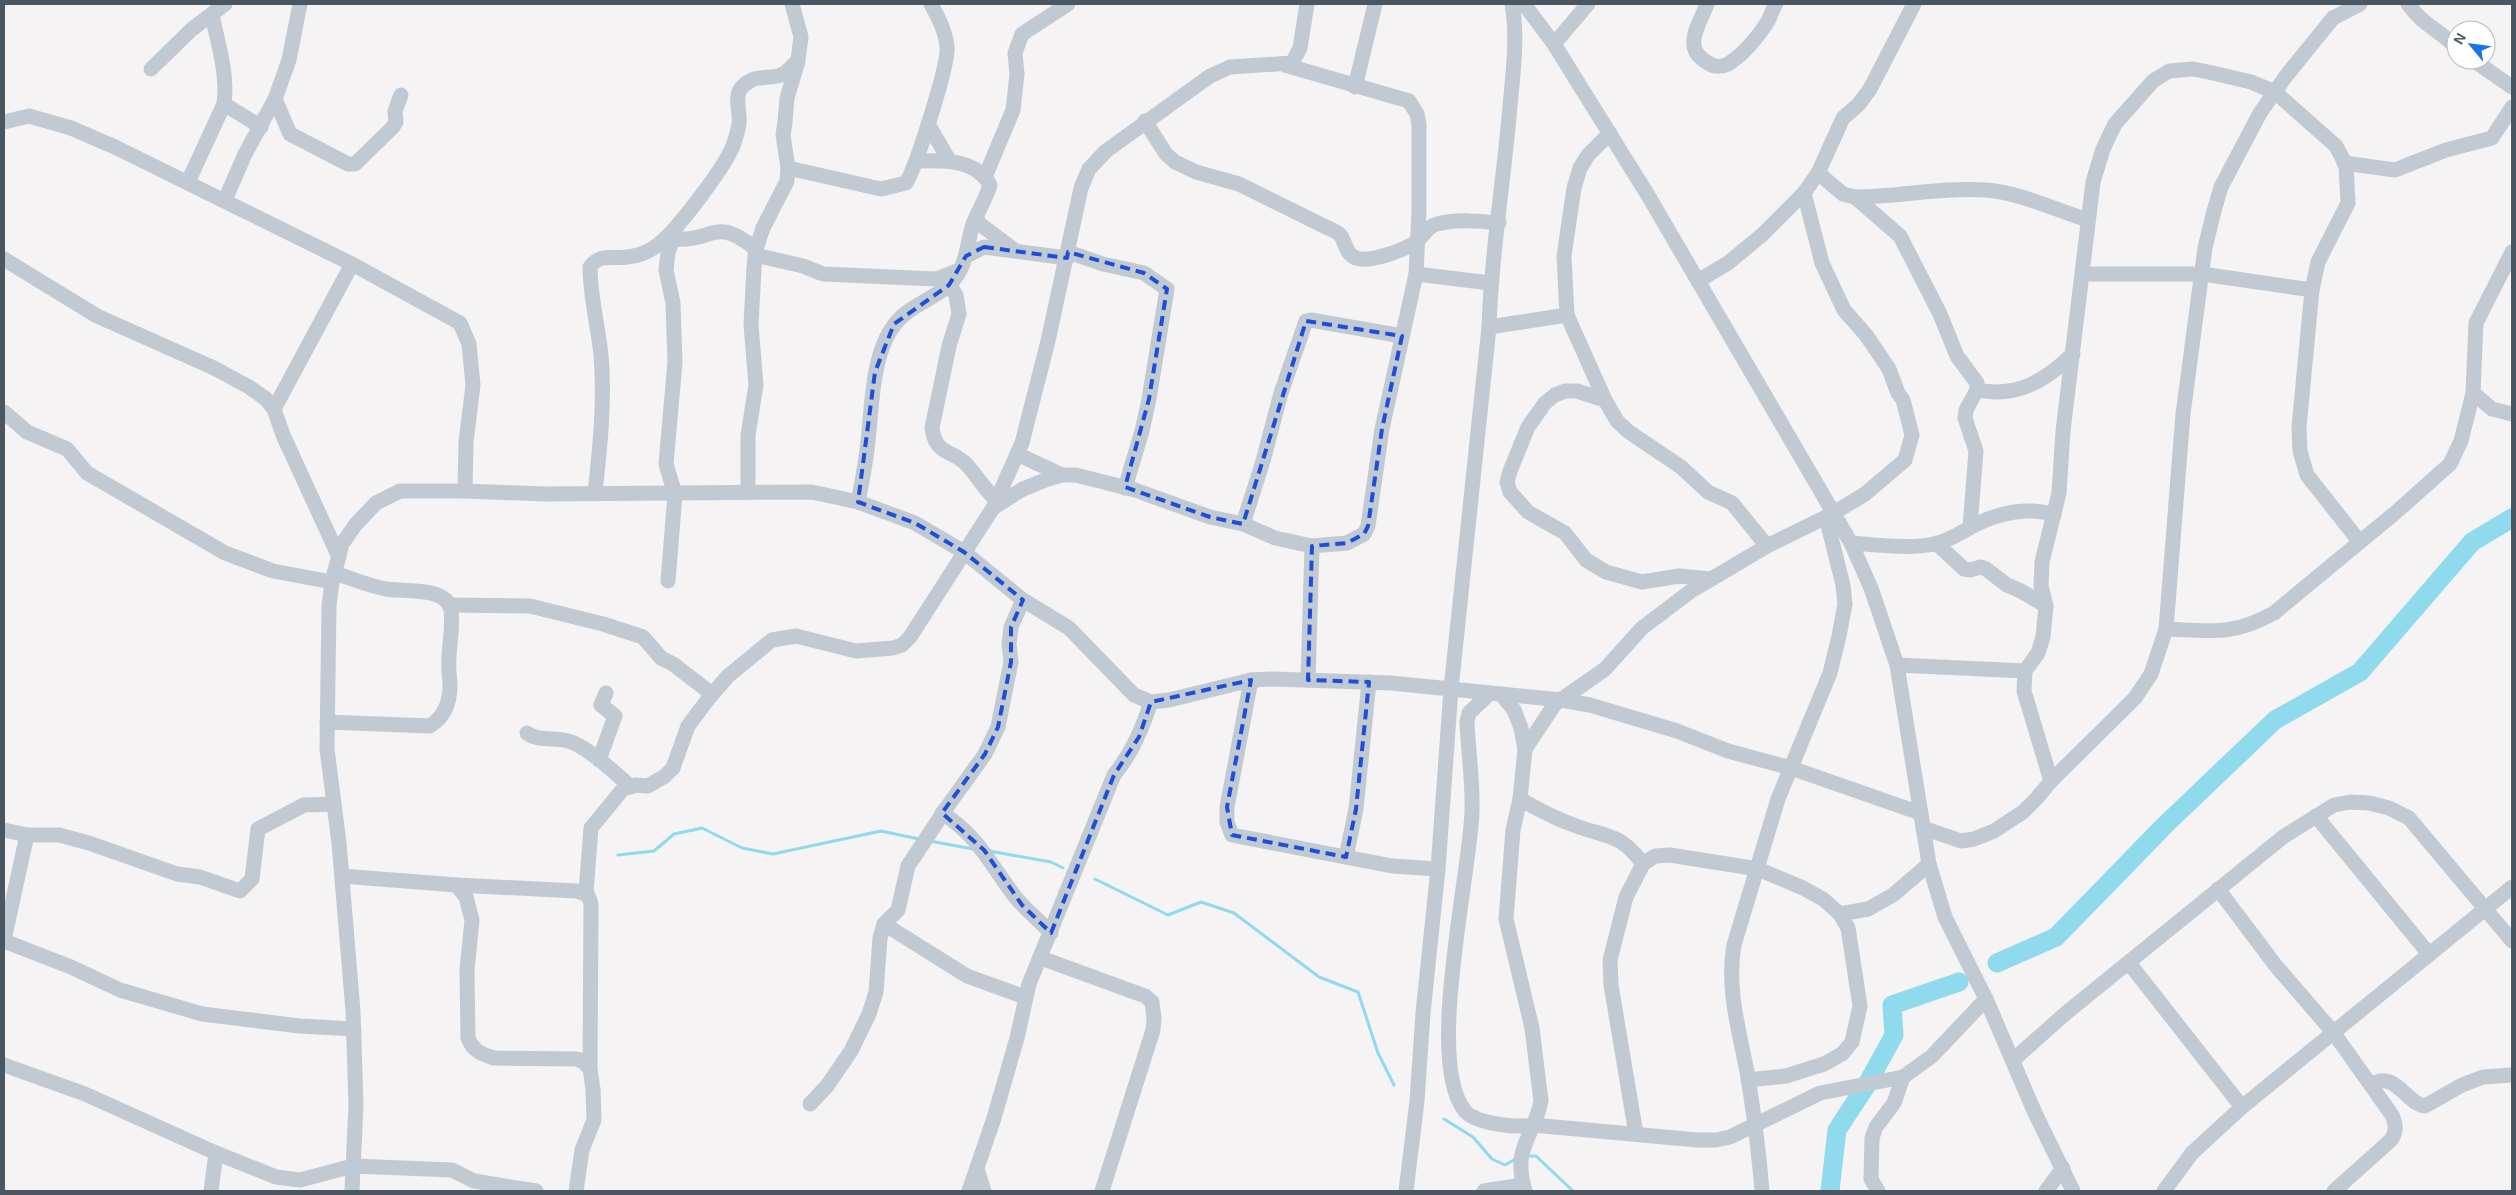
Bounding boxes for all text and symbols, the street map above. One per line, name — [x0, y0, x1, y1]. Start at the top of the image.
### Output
north arrow — [2446, 20, 2496, 70]
text: N — [2450, 30, 2469, 47]

